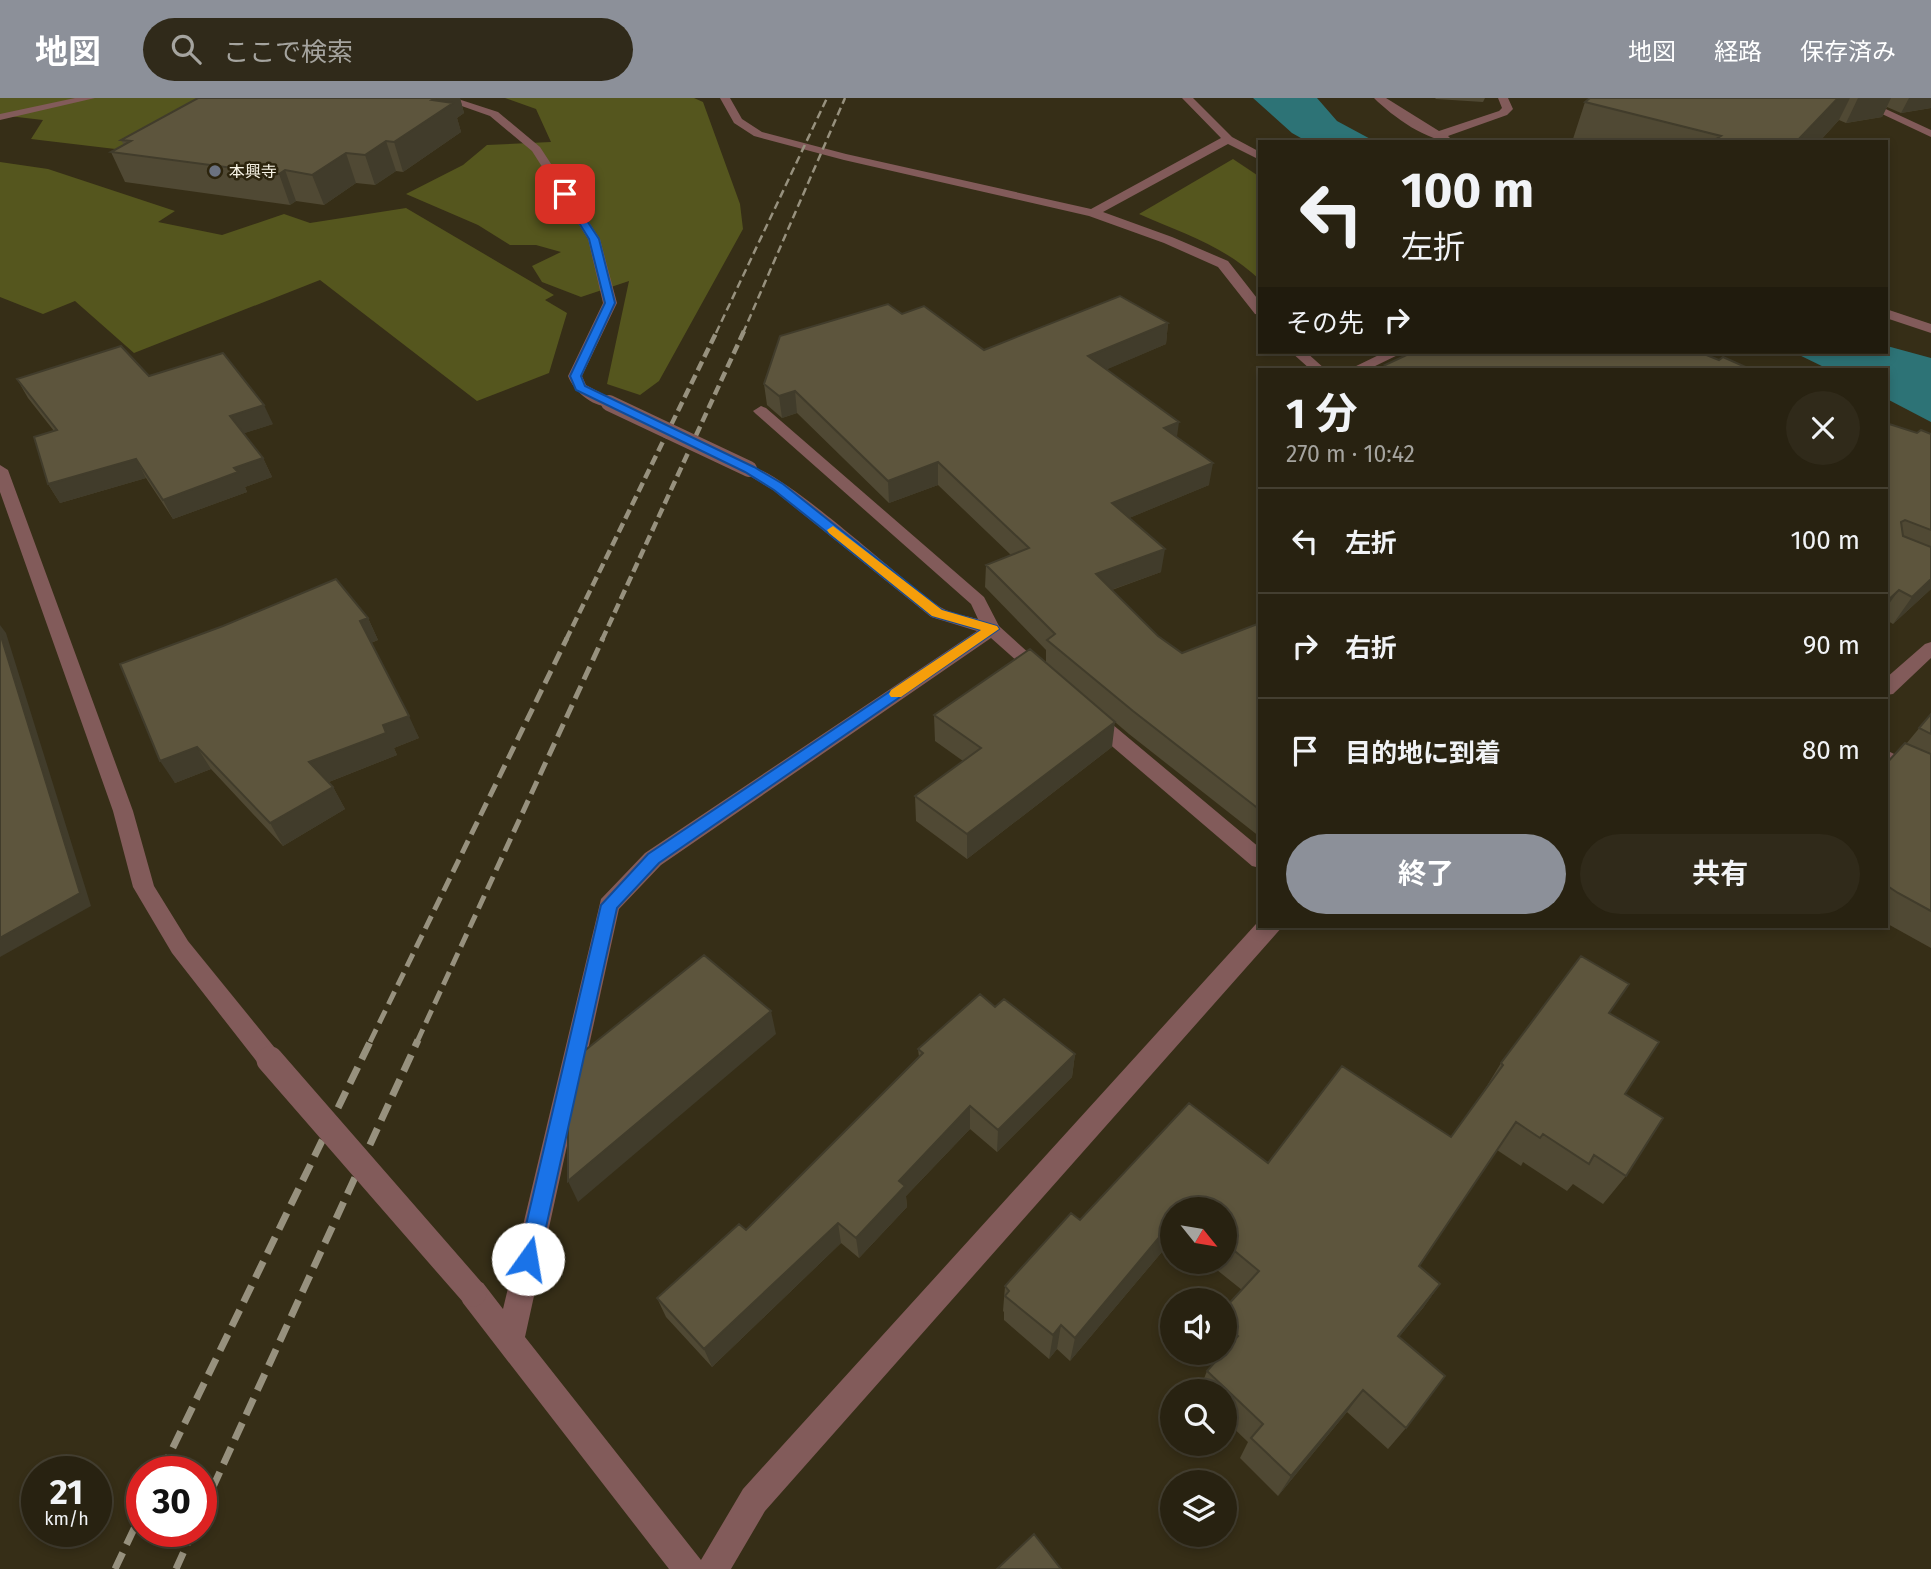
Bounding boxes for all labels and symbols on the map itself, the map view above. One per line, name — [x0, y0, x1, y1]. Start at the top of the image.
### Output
place label: 本興寺 — [229, 162, 277, 181]
marker: 本興寺 — [207, 163, 223, 179]
pin — [535, 164, 595, 224]
north arrow — [1160, 1197, 1237, 1274]
position arrow — [491, 1222, 565, 1296]
speed limit sign: 30 — [126, 1456, 217, 1547]

